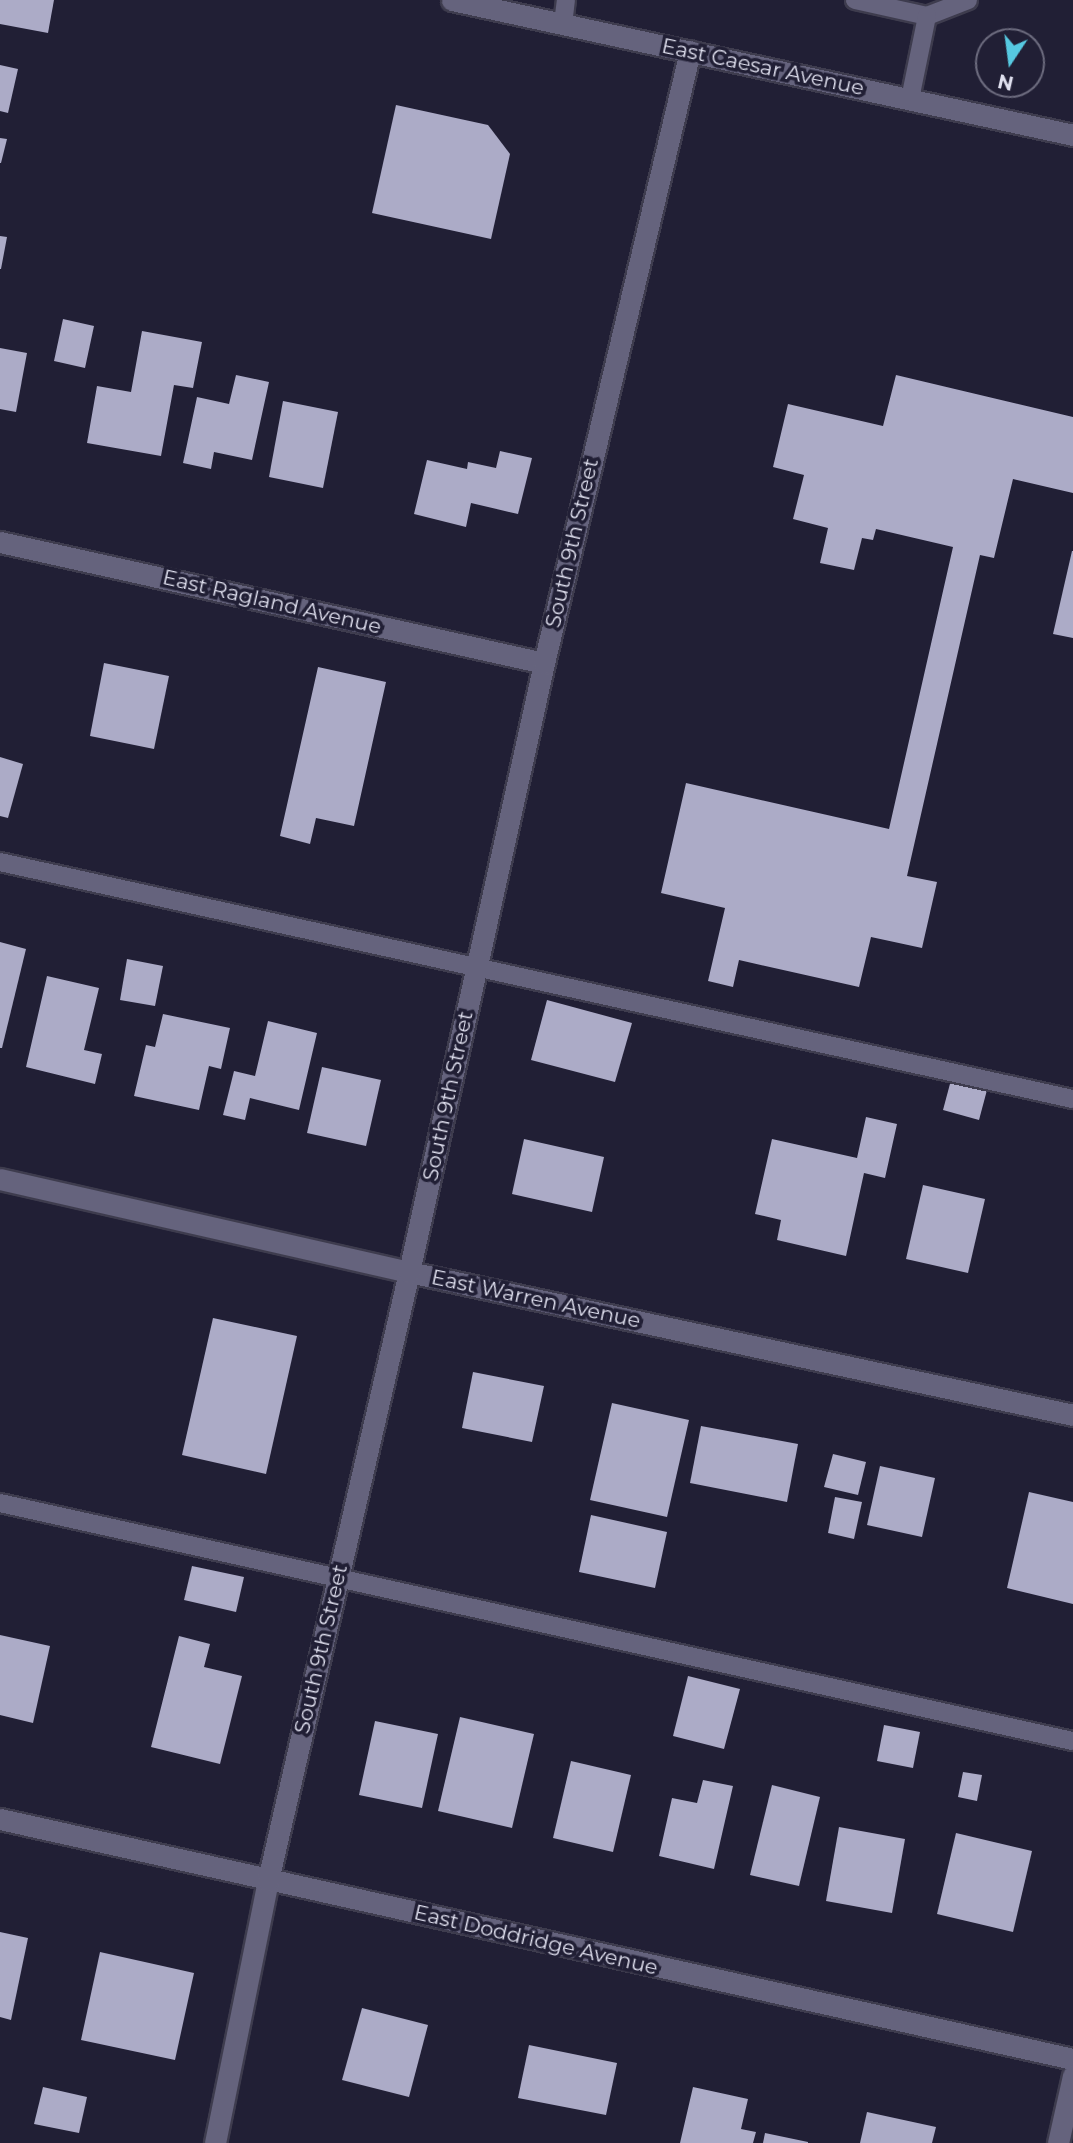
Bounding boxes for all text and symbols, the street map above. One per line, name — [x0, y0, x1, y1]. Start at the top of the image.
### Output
north arrow — [975, 28, 1045, 98]
street label: East Caesar Avenue — [660, 33, 866, 101]
text: N — [996, 69, 1016, 95]
street label: South 9th Street — [540, 456, 604, 630]
street label: East Ragland Avenue — [160, 565, 384, 639]
street label: South 9th Street — [418, 1009, 478, 1183]
street label: East Warren Avenue — [429, 1265, 643, 1333]
street label: South 9th Street — [289, 1562, 353, 1736]
street label: East Doddridge Avenue — [412, 1900, 660, 1980]

